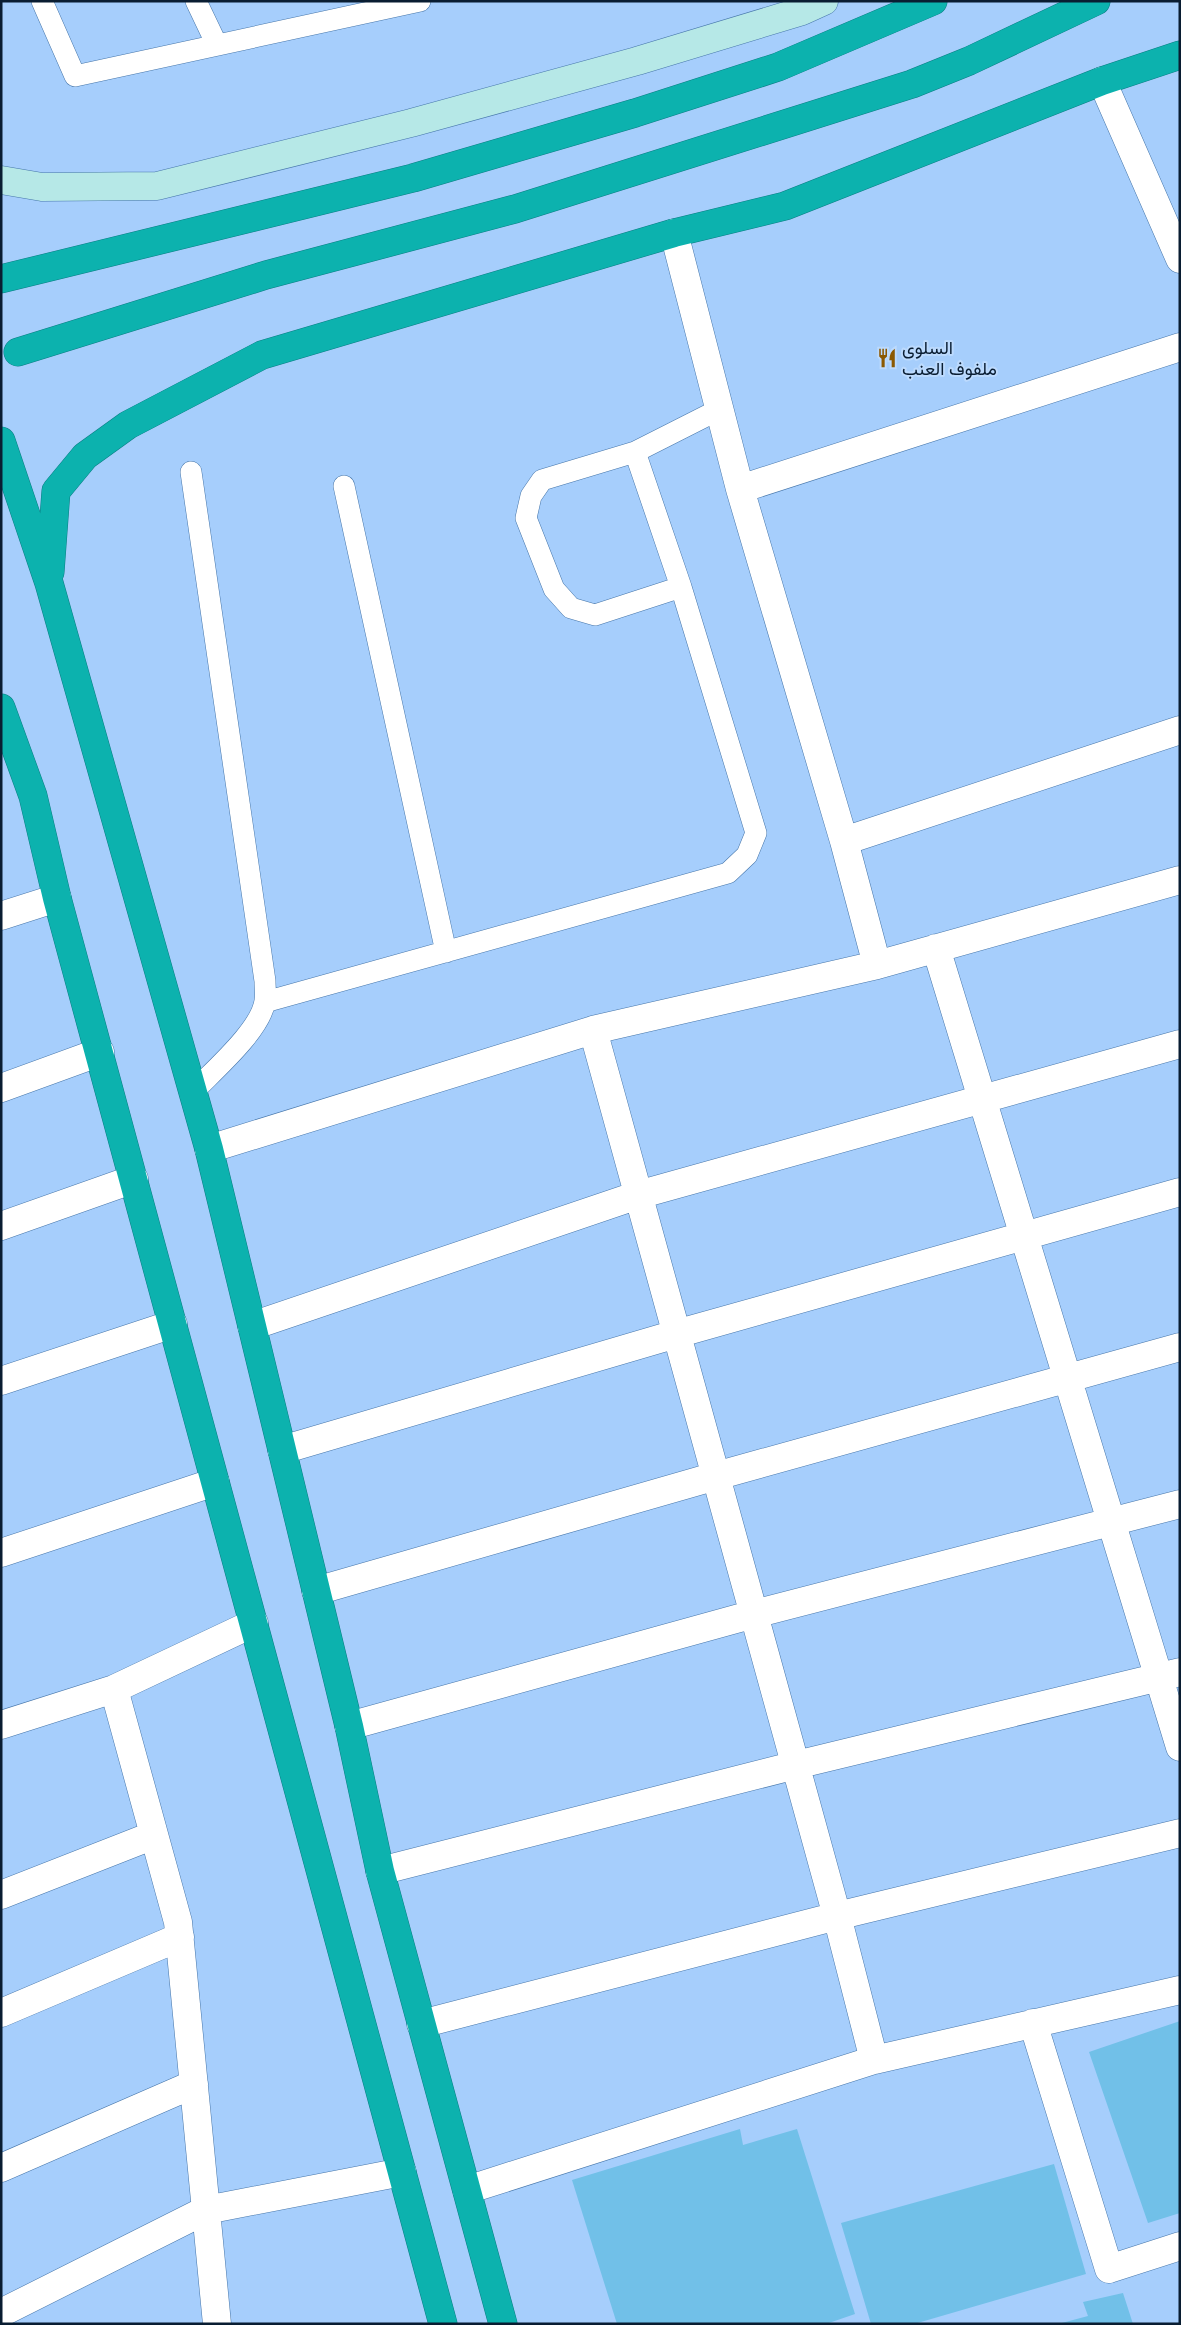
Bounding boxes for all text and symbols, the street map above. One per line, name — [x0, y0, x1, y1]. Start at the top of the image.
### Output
place label: السلوى ملفوف العنب — [902, 336, 997, 381]
restaurant icon: السلوى ملفوف العنب — [876, 347, 898, 369]

